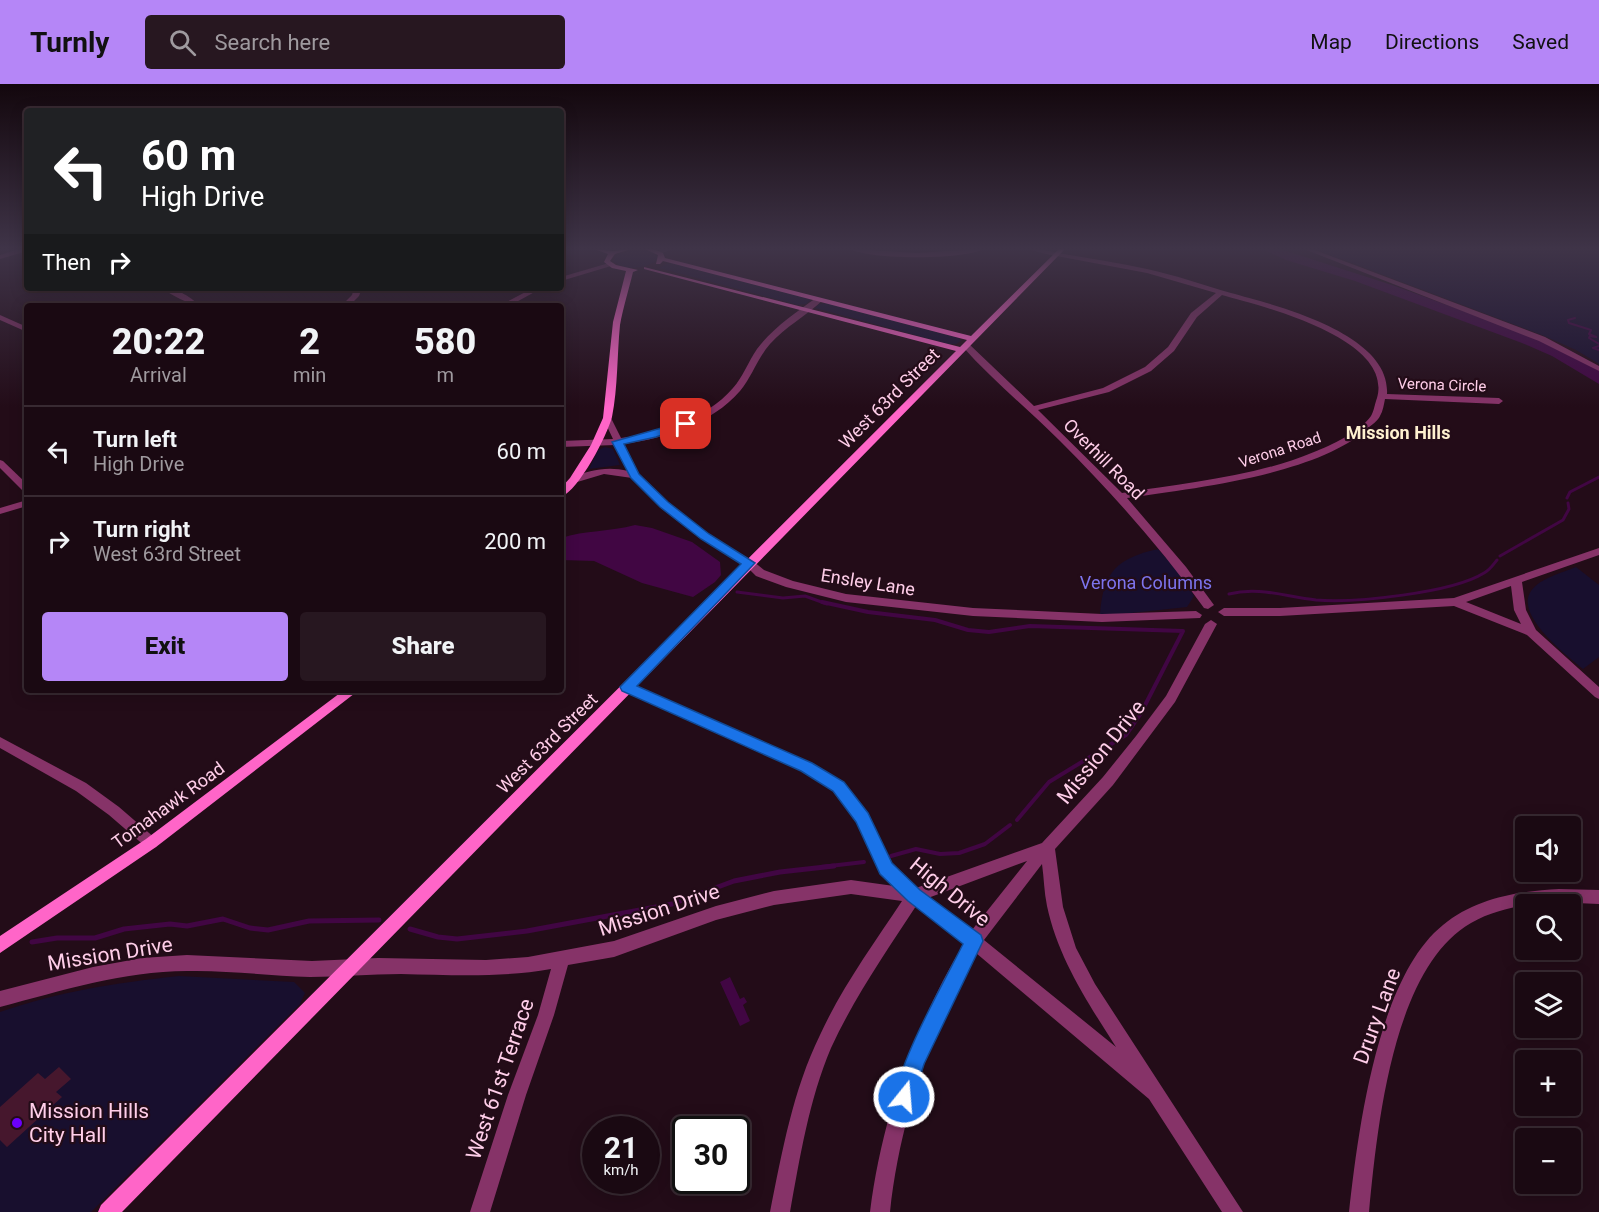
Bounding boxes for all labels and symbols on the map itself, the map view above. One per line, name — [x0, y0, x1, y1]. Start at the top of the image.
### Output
street label: West 63rd Street — [834, 343, 944, 453]
street label: Verona Circle — [1397, 374, 1487, 396]
pin — [660, 398, 711, 449]
street label: Overhill Road — [1059, 414, 1149, 504]
district label: Mission Hills — [1346, 422, 1450, 443]
street label: Verona Road — [1237, 428, 1323, 472]
street label: Ensley Lane — [819, 564, 917, 600]
park label: Verona Columns — [1080, 572, 1212, 593]
street label: West 63rd Street — [492, 688, 602, 798]
street label: Mission Drive — [1052, 695, 1150, 809]
street label: Tomahawk Road — [108, 757, 228, 853]
street label: High Drive — [905, 853, 995, 931]
street label: Mission Drive — [595, 879, 723, 941]
street label: Mission Drive — [46, 932, 174, 976]
street label: Drury Lane — [1349, 965, 1405, 1067]
street label: West 61st Terrace — [461, 995, 539, 1163]
position arrow — [872, 1065, 936, 1129]
place label: Mission Hills City Hall — [29, 1099, 149, 1147]
marker: Mission Hills City Hall — [10, 1116, 24, 1130]
speed limit sign: 30 — [672, 1116, 750, 1194]

